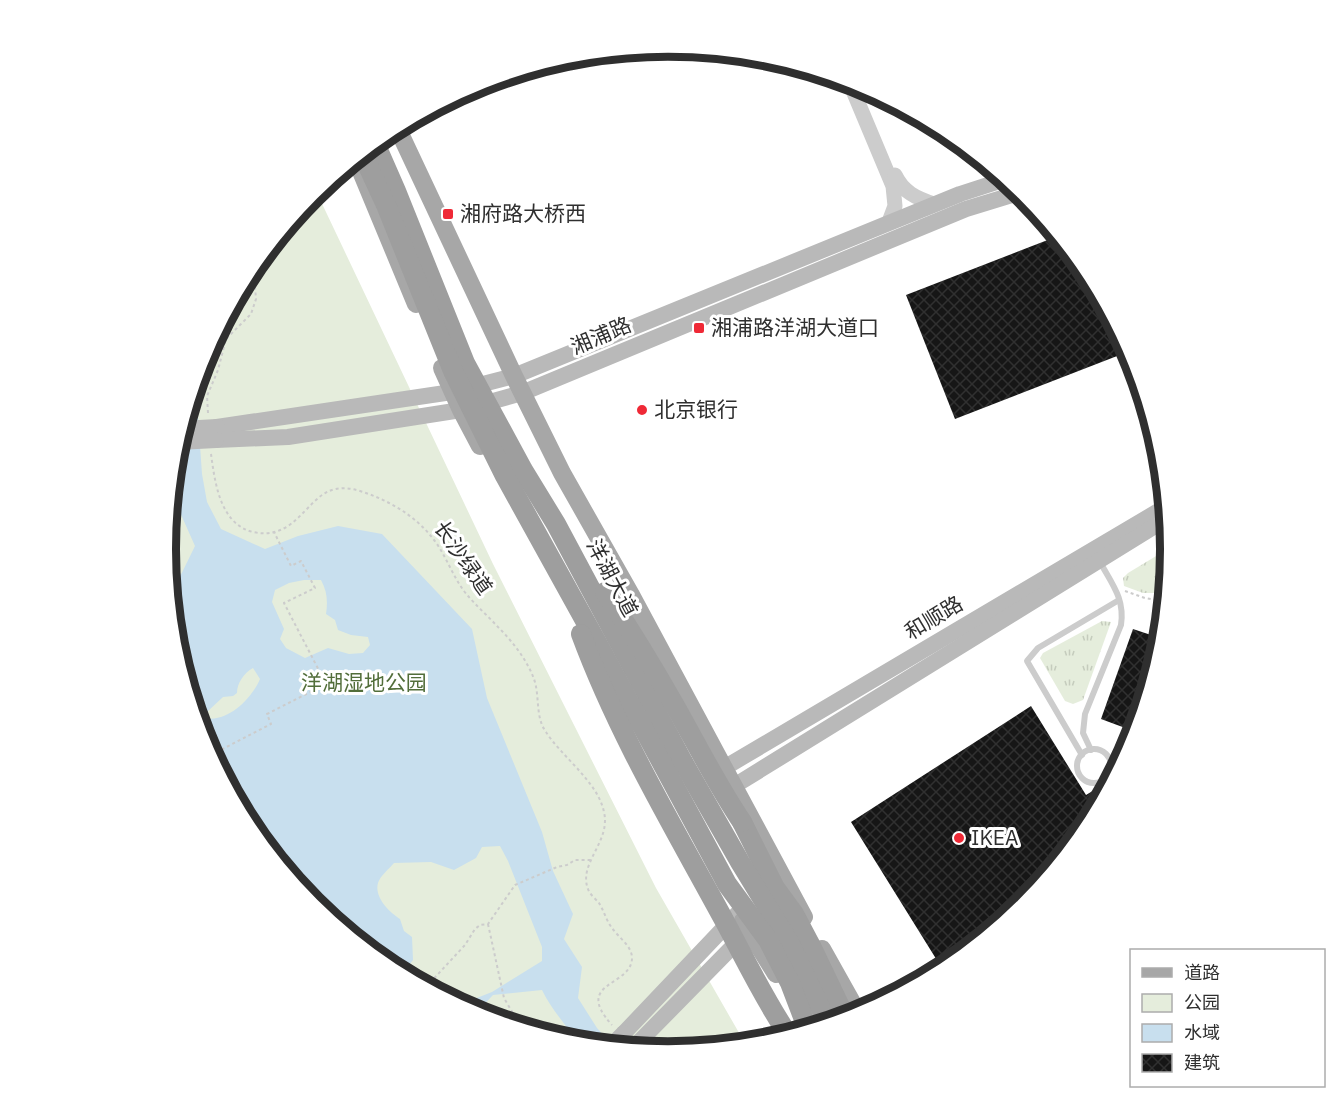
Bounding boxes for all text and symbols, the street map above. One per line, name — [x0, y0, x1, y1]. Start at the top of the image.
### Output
place label: 湘府路大桥西 — [460, 199, 586, 227]
marker: 湘府路大桥西 — [441, 207, 455, 221]
street label: 湘浦路 — [566, 310, 635, 360]
place label: 湘浦路洋湖大道口 — [711, 313, 879, 341]
marker: 湘浦路洋湖大道口 — [692, 321, 706, 335]
place label: 北京银行 — [654, 395, 738, 423]
marker: 北京银行 — [635, 403, 649, 417]
street label: 长沙绿道 — [428, 515, 499, 600]
street label: 洋湖大道 — [581, 534, 645, 621]
street label: 和顺路 — [899, 589, 968, 645]
park label: 洋湖湿地公园 — [301, 668, 427, 696]
place label: IKEA — [971, 823, 1018, 851]
marker: IKEA — [952, 831, 966, 845]
legend — [1130, 949, 1325, 1087]
text: 道路 — [1184, 961, 1220, 984]
text: 公园 — [1184, 991, 1220, 1014]
text: 水域 — [1184, 1021, 1220, 1044]
text: 建筑 — [1184, 1051, 1220, 1074]

